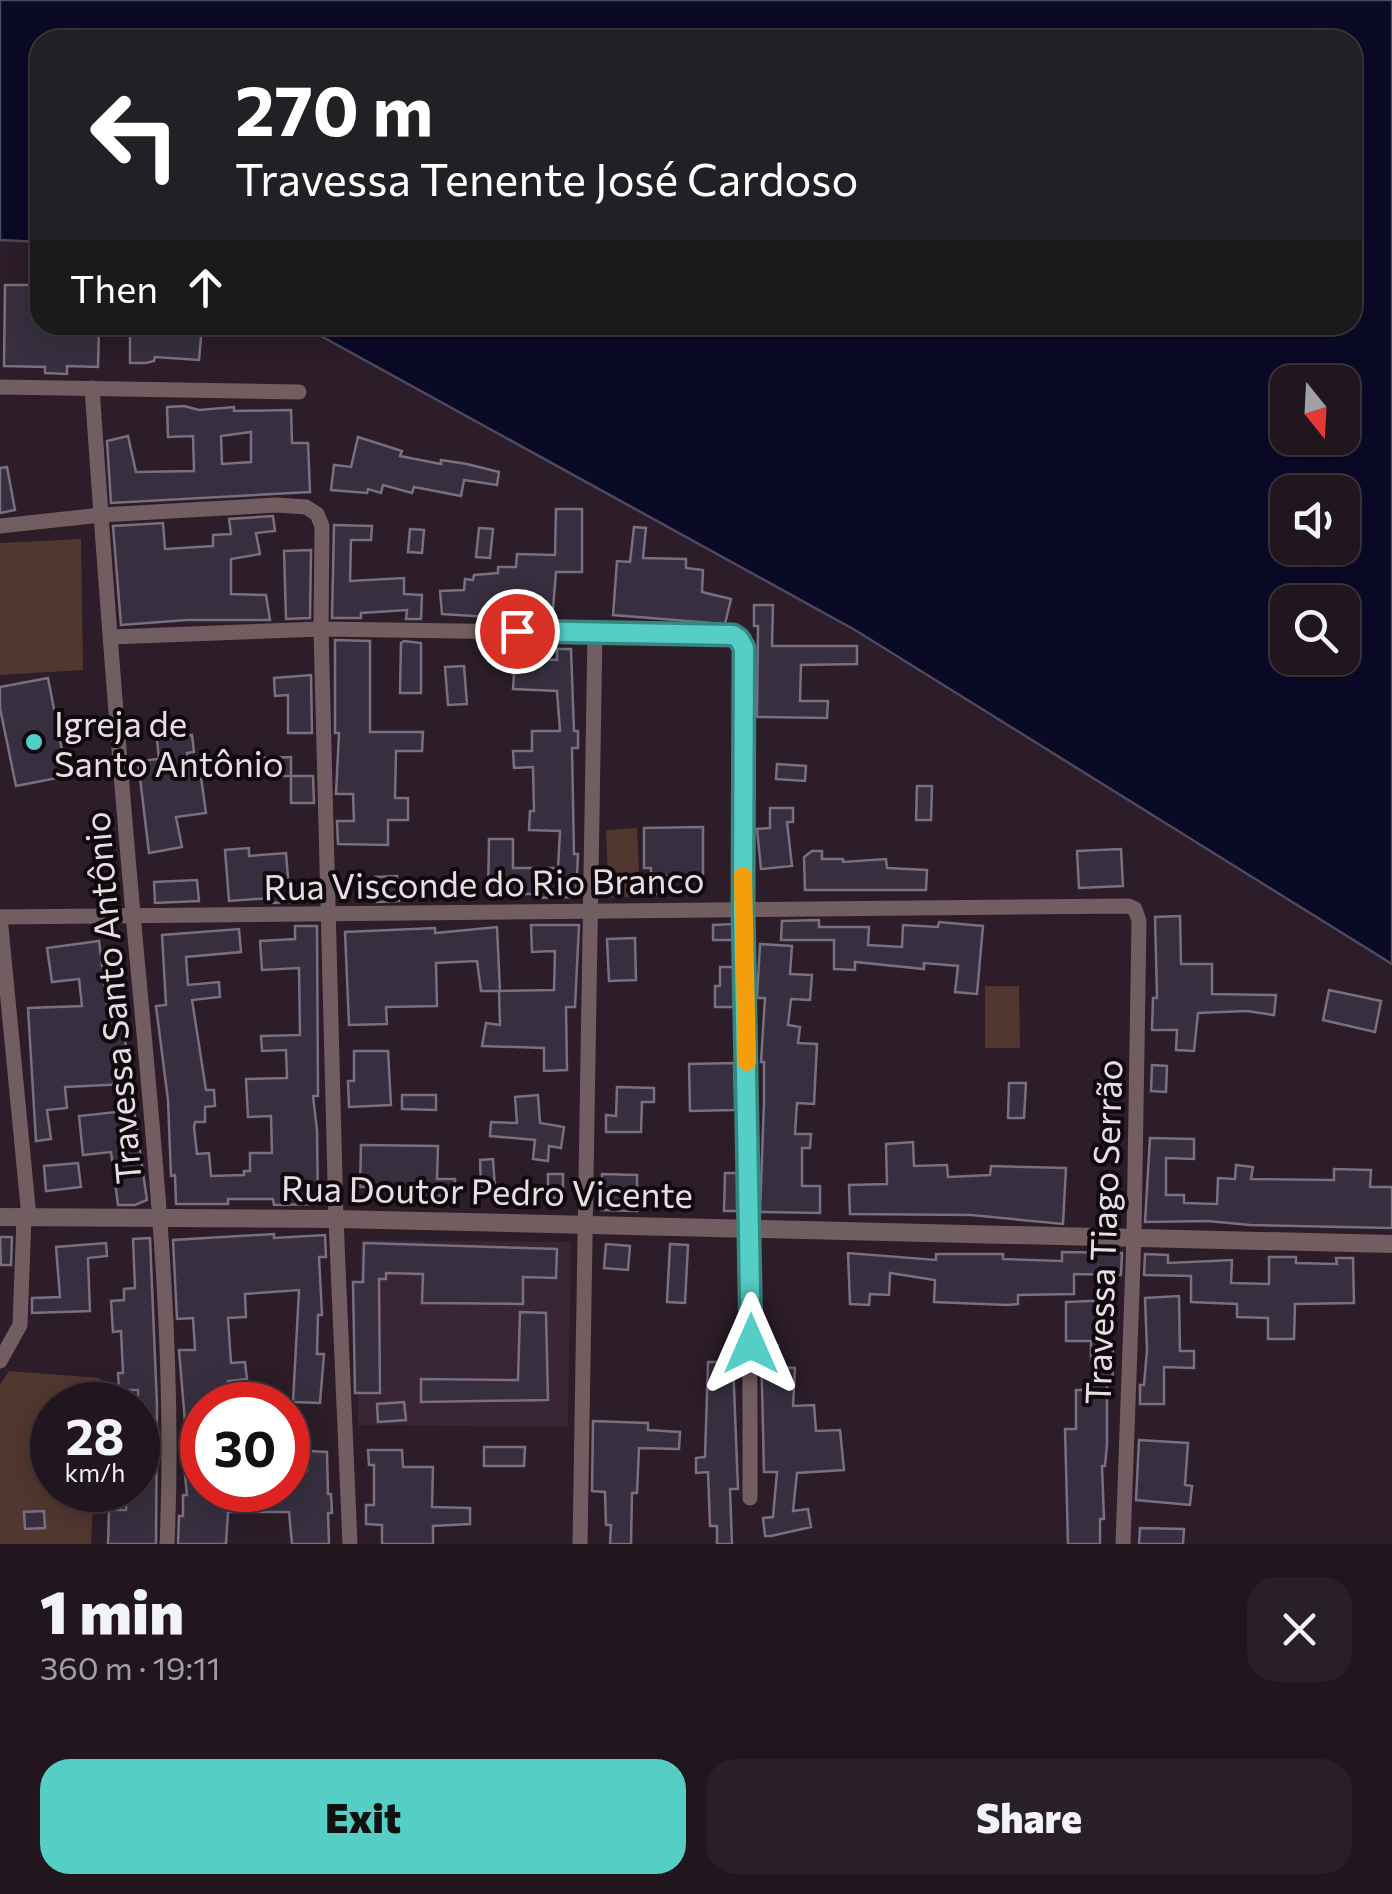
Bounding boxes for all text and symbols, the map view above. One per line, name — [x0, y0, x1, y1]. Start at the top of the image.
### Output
text: 270 m — [235, 65, 433, 150]
icon: left — [70, 70, 200, 200]
text: Travessa Tenente José Cardoso — [235, 150, 858, 205]
icon: ahead — [178, 260, 233, 315]
text: Then — [70, 264, 158, 311]
north arrow — [1270, 365, 1360, 455]
map controls — [1270, 365, 1360, 675]
button: sound — [1270, 475, 1360, 565]
button: search — [1270, 585, 1360, 675]
pin — [475, 589, 560, 674]
icon: arrive — [490, 604, 545, 659]
place label: Igreja de Santo Antônio — [54, 701, 284, 784]
marker: Igreja de Santo Antônio — [23, 731, 45, 753]
street label: Travessa Santo Antônio — [73, 810, 149, 1186]
street label: Rua Visconde do Rio Branco — [263, 857, 705, 907]
street label: Travessa Tiago Serrão — [1074, 1059, 1130, 1405]
street label: Rua Doutor Pedro Vicente — [281, 1165, 693, 1215]
position arrow — [699, 1292, 803, 1396]
speed limit sign: 30 — [180, 1382, 310, 1512]
text: 28 — [65, 1404, 125, 1465]
text: km/h — [65, 1457, 125, 1487]
text: 1 min — [40, 1573, 184, 1646]
button: close — [1247, 1577, 1352, 1682]
text: 360 m · 19:11 — [40, 1647, 220, 1687]
button: Exit — [40, 1759, 686, 1874]
button: Share — [706, 1759, 1352, 1874]

